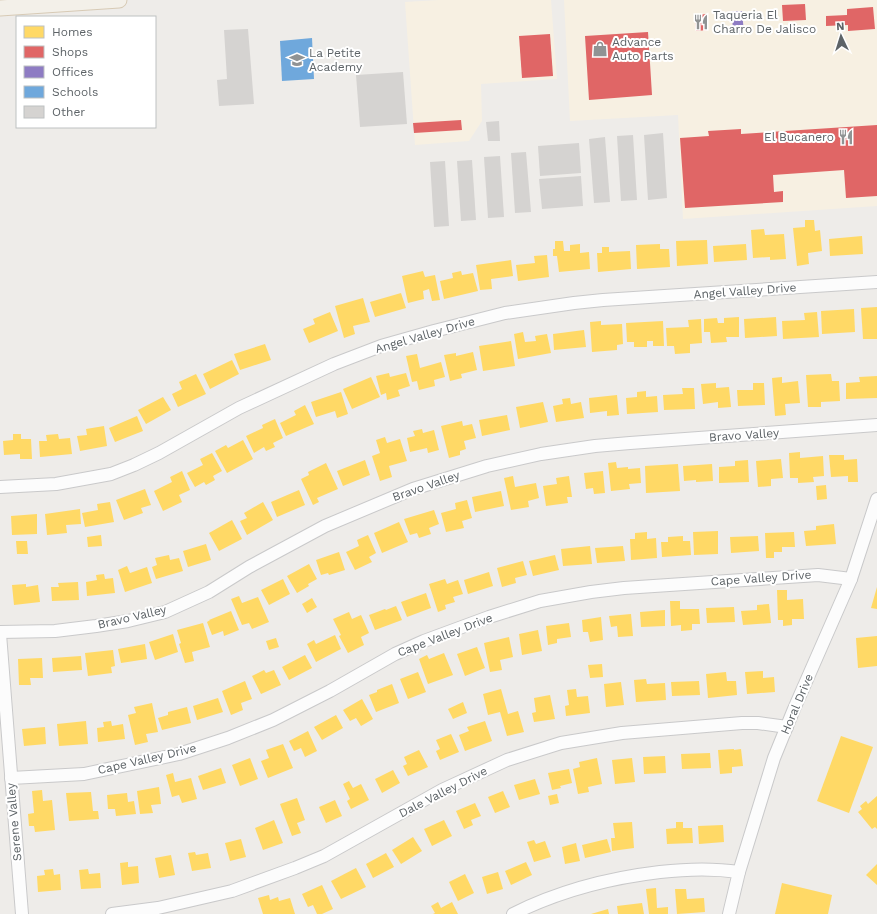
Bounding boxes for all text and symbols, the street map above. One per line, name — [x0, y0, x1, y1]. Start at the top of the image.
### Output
place label: Taqueria El Charro De Jalisco — [713, 8, 816, 36]
restaurant icon: Taqueria El Charro De Jalisco — [692, 13, 710, 31]
legend — [16, 16, 156, 128]
north arrow — [821, 16, 861, 56]
text: N — [836, 20, 845, 33]
text: Homes — [52, 25, 93, 39]
place label: Advance Auto Parts — [612, 35, 674, 63]
shop icon: Advance Auto Parts — [591, 40, 609, 58]
text: Shops — [52, 45, 88, 59]
place label: La Petite Academy — [309, 46, 363, 74]
school or university icon: La Petite Academy — [288, 51, 306, 69]
text: Offices — [52, 65, 94, 79]
text: Schools — [52, 85, 98, 99]
text: Other — [52, 105, 85, 119]
restaurant icon: El Bucanero — [837, 128, 855, 146]
place label: El Bucanero — [764, 130, 834, 144]
street label: Angel Valley Drive — [693, 280, 797, 302]
street label: Angel Valley Drive — [373, 314, 477, 356]
street label: Bravo Valley — [708, 426, 780, 444]
street label: Bravo Valley — [390, 468, 462, 504]
street label: Cape Valley Drive — [710, 567, 812, 588]
street label: Bravo Valley — [96, 602, 169, 632]
street label: Cape Valley Drive — [395, 610, 495, 660]
street label: Horal Drive — [778, 671, 816, 736]
street label: Cape Valley Drive — [96, 741, 198, 777]
street label: Dale Valley Drive — [396, 764, 490, 820]
street label: Serene Valley — [4, 782, 24, 862]

